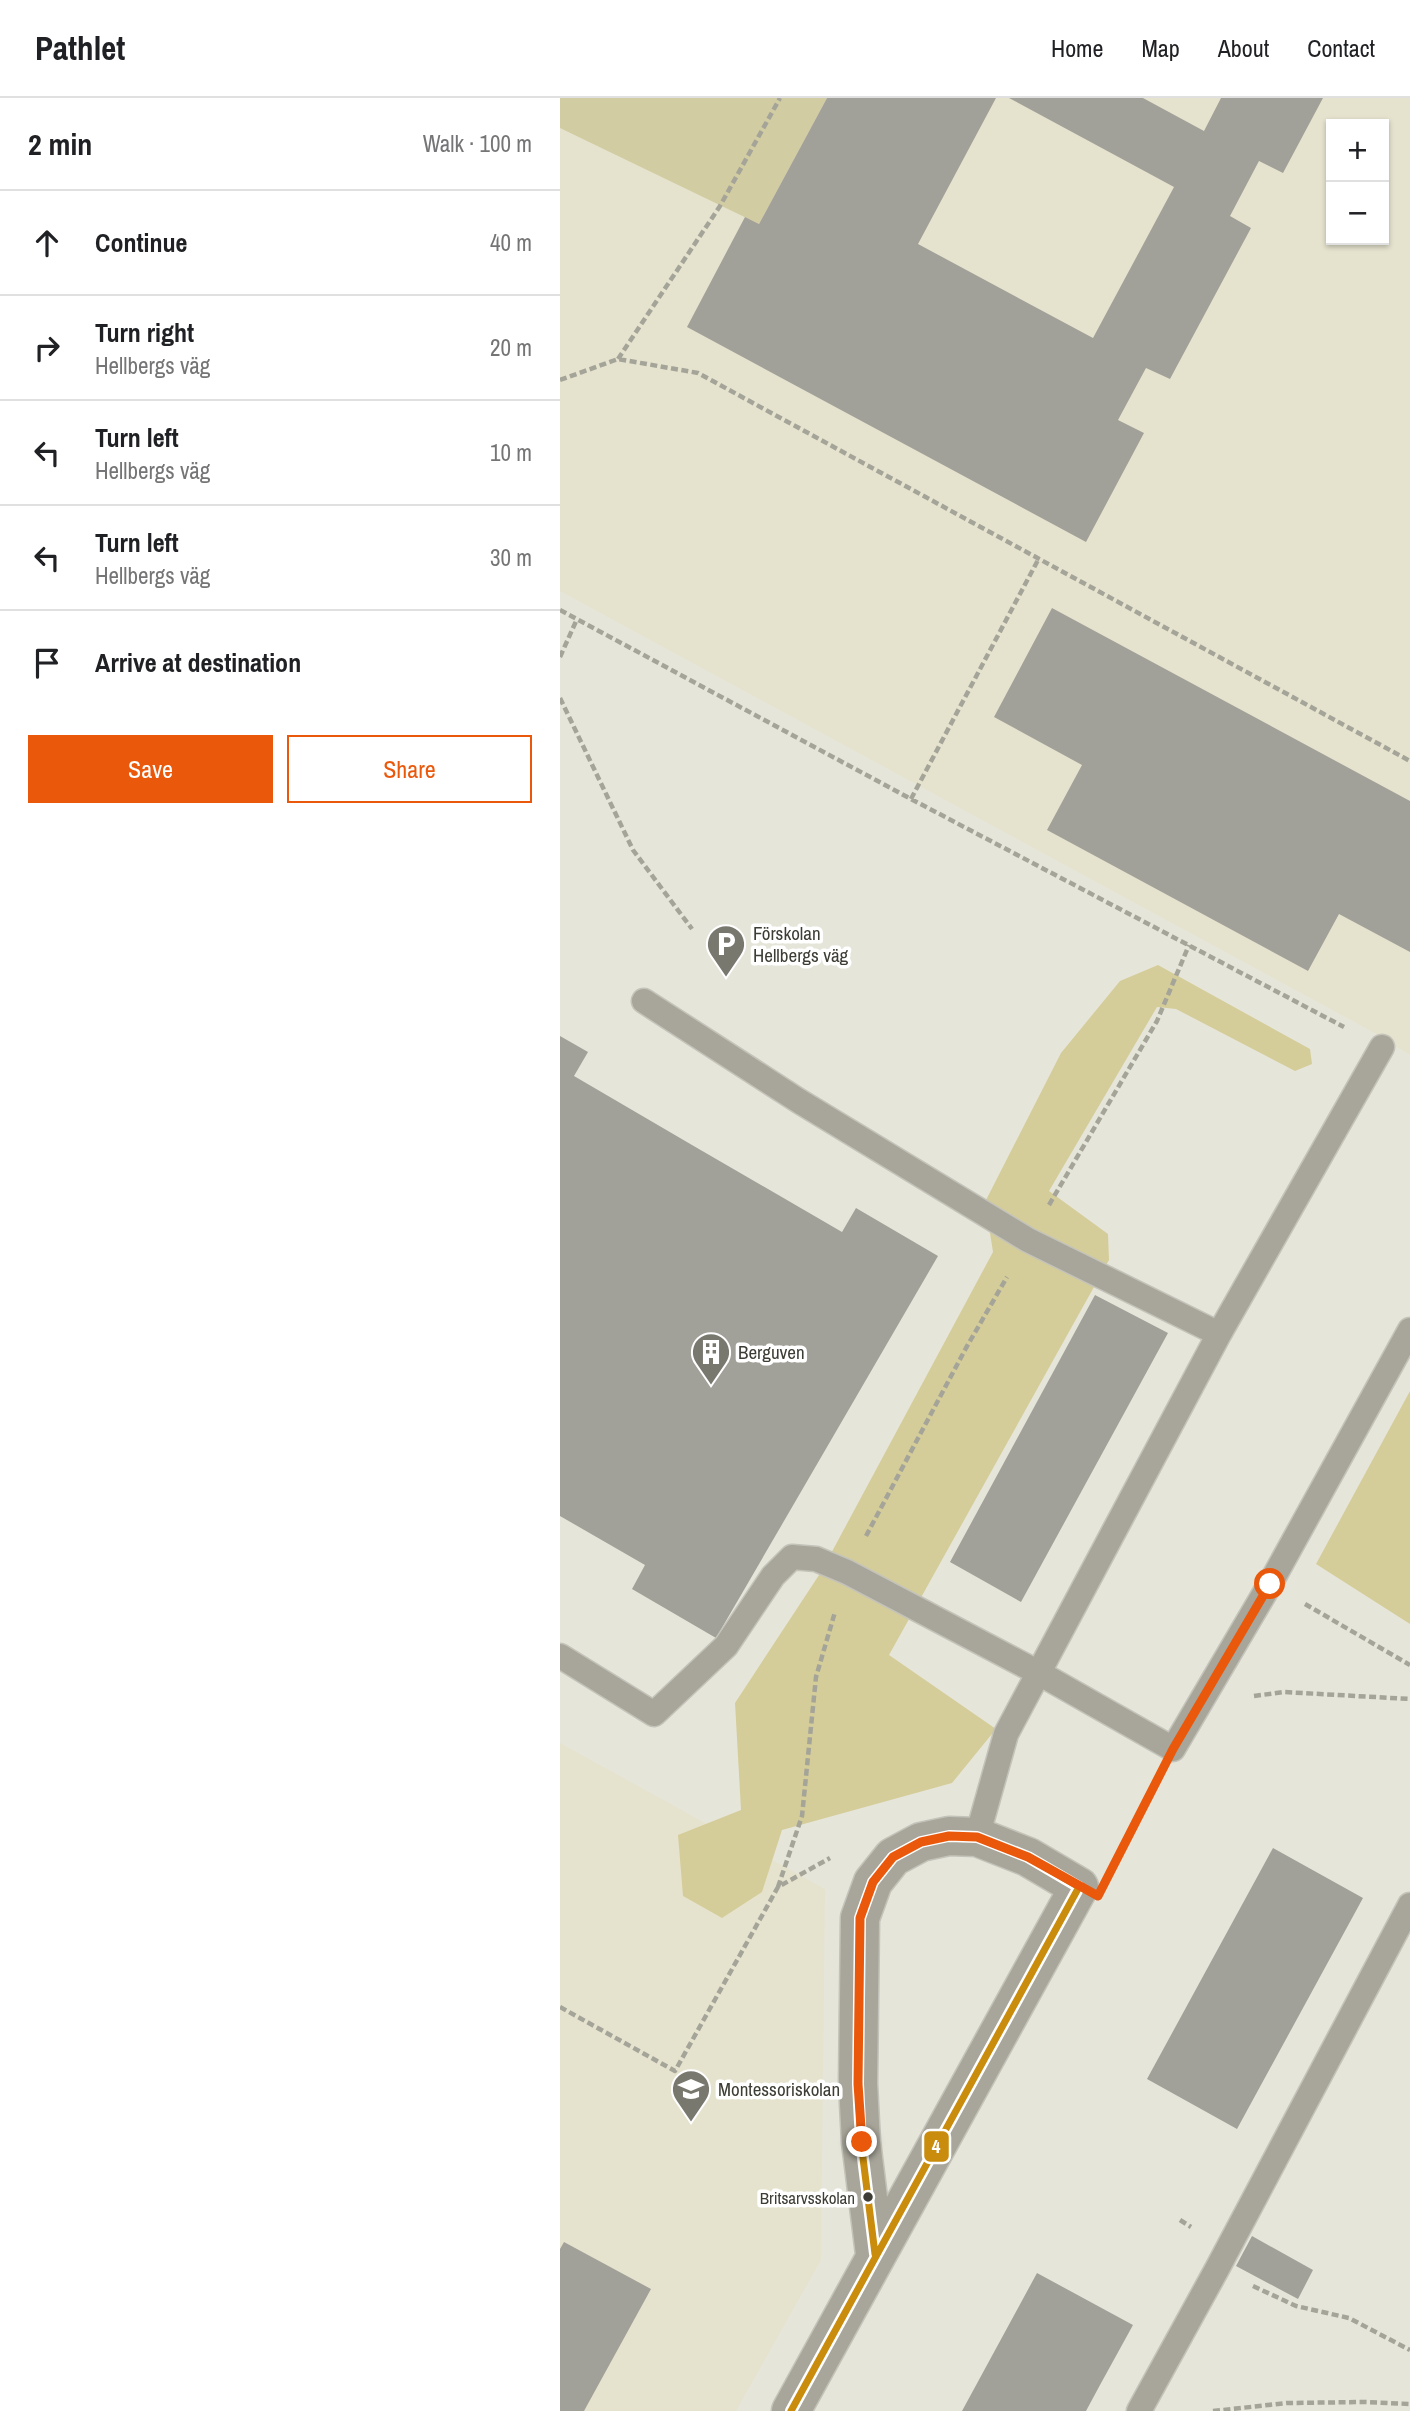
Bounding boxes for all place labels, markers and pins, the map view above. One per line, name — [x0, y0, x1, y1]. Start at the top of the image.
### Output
place label: Förskolan Hellbergs väg — [753, 920, 849, 968]
parking icon: Förskolan Hellbergs väg — [705, 923, 747, 978]
building icon: Berguven — [690, 1331, 732, 1386]
place label: Berguven — [738, 1339, 805, 1365]
school or university icon: Montessoriskolan — [670, 2068, 712, 2123]
place label: Montessoriskolan — [718, 2076, 840, 2102]
place label: Britsarvsskolan — [760, 2186, 855, 2209]
marker: Britsarvsskolan — [861, 2190, 875, 2204]

